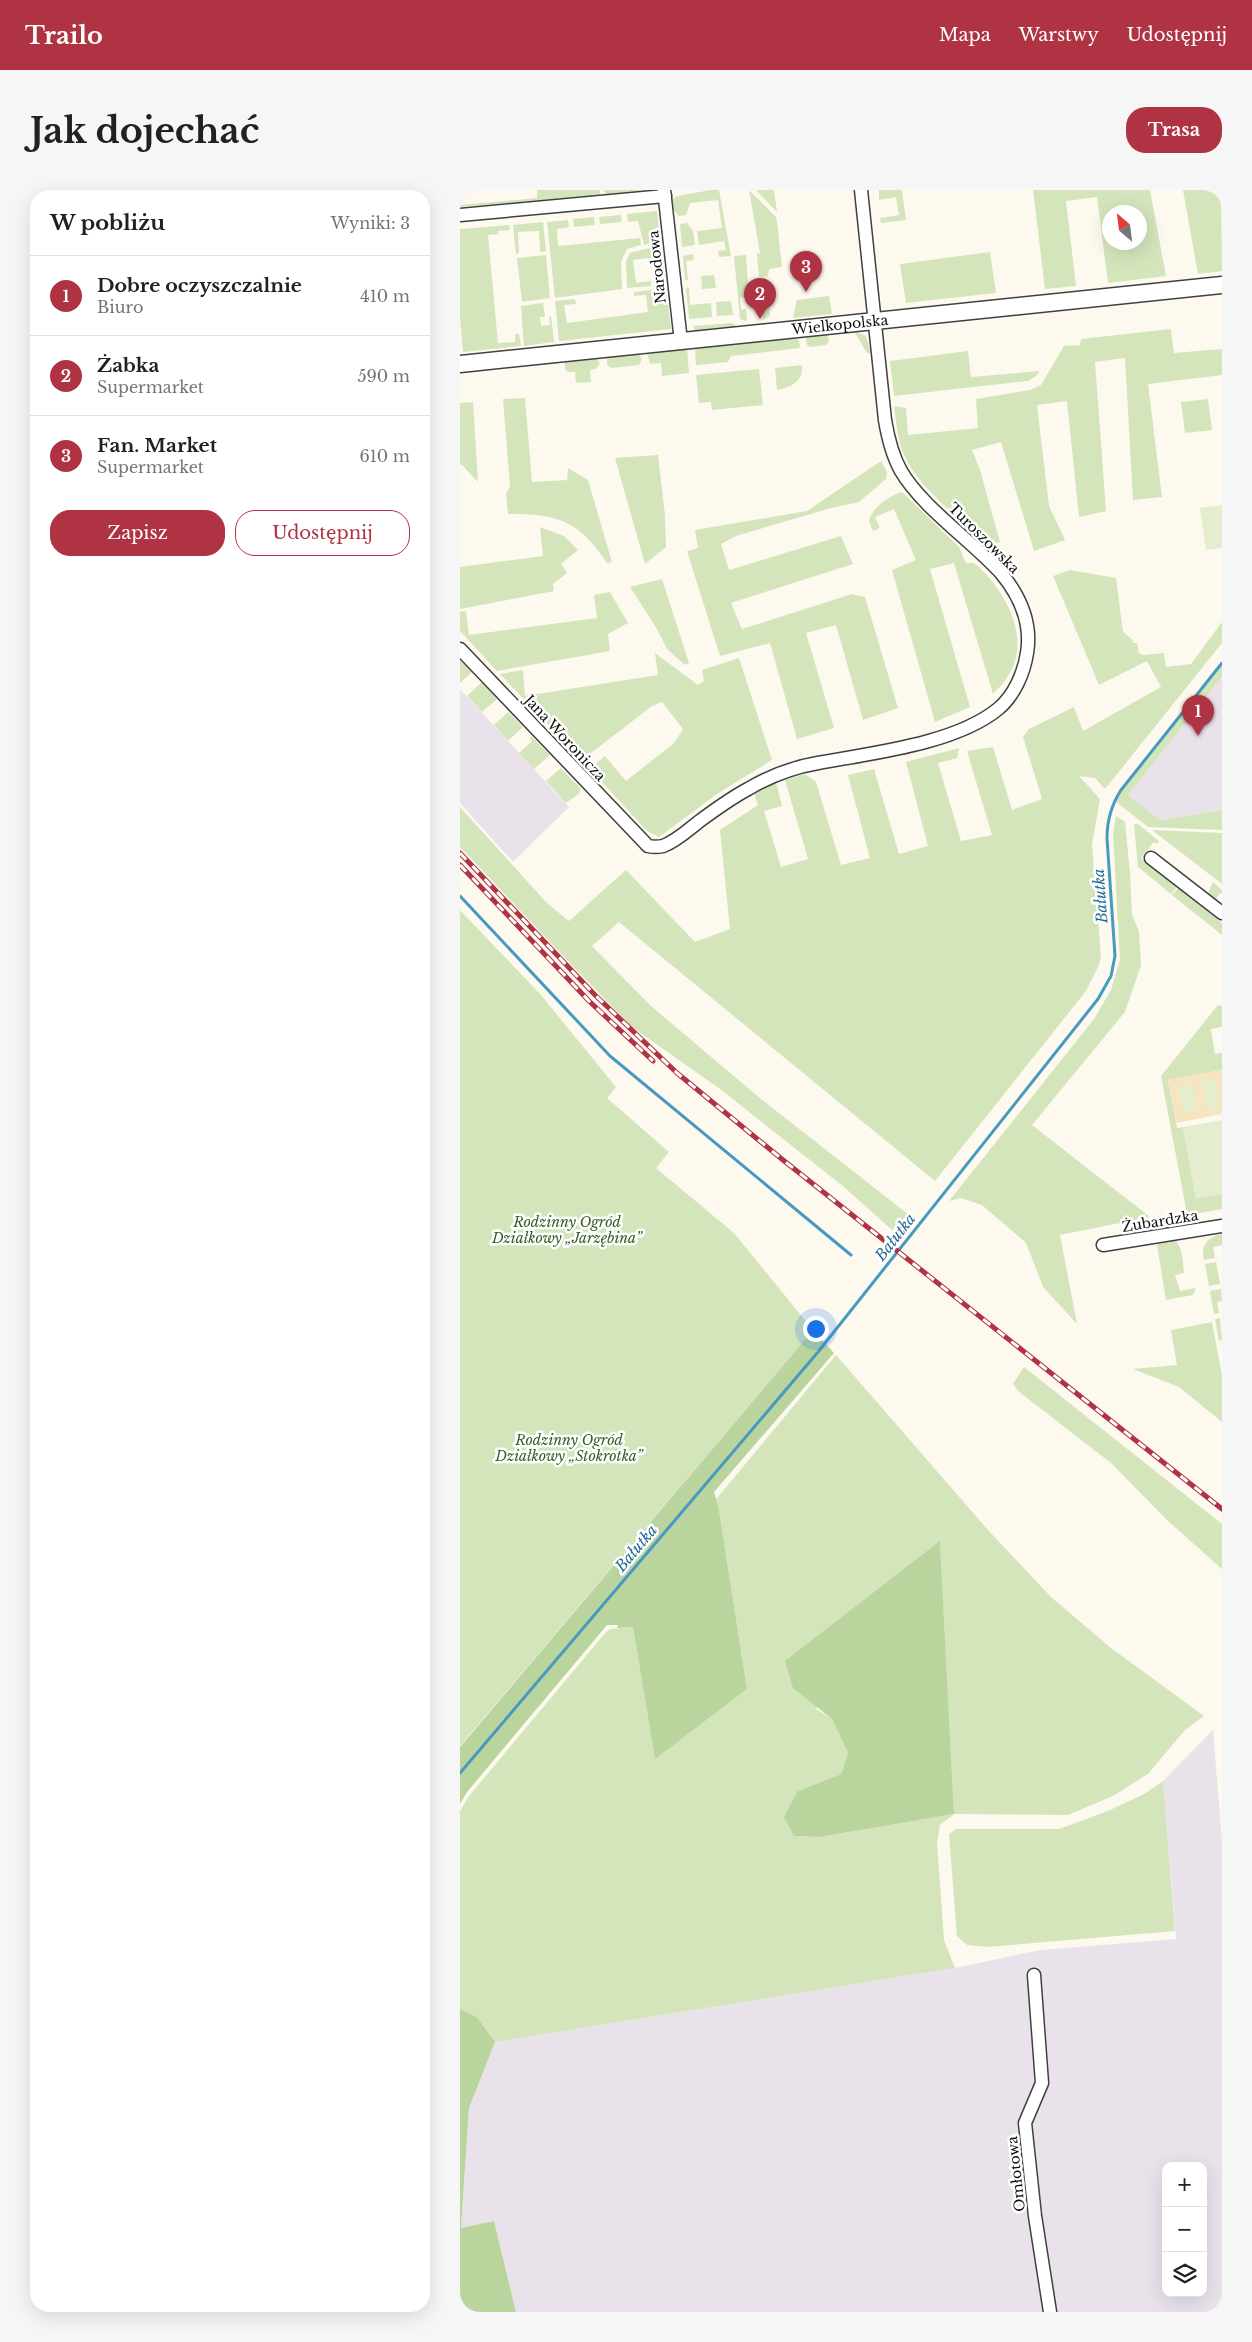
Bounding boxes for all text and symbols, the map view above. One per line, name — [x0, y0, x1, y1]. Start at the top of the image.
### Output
text: Trailo — [25, 21, 103, 50]
text: Mapa — [939, 24, 991, 46]
text: Warstwy — [1019, 24, 1099, 46]
text: Udostępnij — [1127, 24, 1227, 46]
button: Trasa — [1126, 107, 1222, 153]
text: Jak dojechać — [30, 109, 259, 152]
north arrow — [1102, 205, 1147, 250]
text: W pobliżu — [50, 210, 165, 236]
text: Wyniki: 3 — [331, 213, 410, 233]
street label: Narodowa — [644, 229, 670, 304]
pin: 3 — [790, 251, 822, 292]
text: Dobre oczyszczalnie — [97, 274, 302, 297]
pin: 2 — [744, 278, 776, 319]
text: 1 — [63, 286, 69, 306]
text: 410 m — [360, 286, 410, 306]
text: Biuro — [97, 297, 143, 317]
street label: Wielkopolska — [790, 311, 889, 339]
text: Żabka — [97, 354, 159, 377]
text: 2 — [61, 366, 71, 386]
text: 590 m — [357, 366, 410, 386]
text: Supermarket — [97, 377, 204, 397]
text: Fan. Market — [97, 434, 217, 457]
text: 3 — [61, 446, 71, 466]
text: 610 m — [359, 446, 410, 466]
text: Supermarket — [97, 457, 204, 477]
street label: Turoszowska — [945, 499, 1023, 577]
button: Zapisz — [50, 510, 225, 556]
button: Udostępnij — [235, 510, 410, 556]
street label: Jana Woronicza — [519, 690, 610, 785]
pin: 1 — [1182, 695, 1214, 736]
water label: Bałutka — [1089, 868, 1111, 925]
street label: Żubardzka — [1120, 1206, 1200, 1236]
water label: Bałutka — [870, 1209, 919, 1265]
park label: Rodzinny Ogród Działkowy „Jarzębina” — [491, 1213, 644, 1247]
your location — [803, 1316, 829, 1342]
park label: Rodzinny Ogród Działkowy „Stokrotka” — [494, 1431, 645, 1465]
water label: Bałutka — [610, 1521, 661, 1576]
street label: Omłotowa — [1003, 2135, 1029, 2213]
map controls — [1162, 2162, 1207, 2297]
button: + — [1162, 2162, 1207, 2207]
button: − — [1162, 2207, 1207, 2252]
button: layers — [1162, 2252, 1207, 2297]

